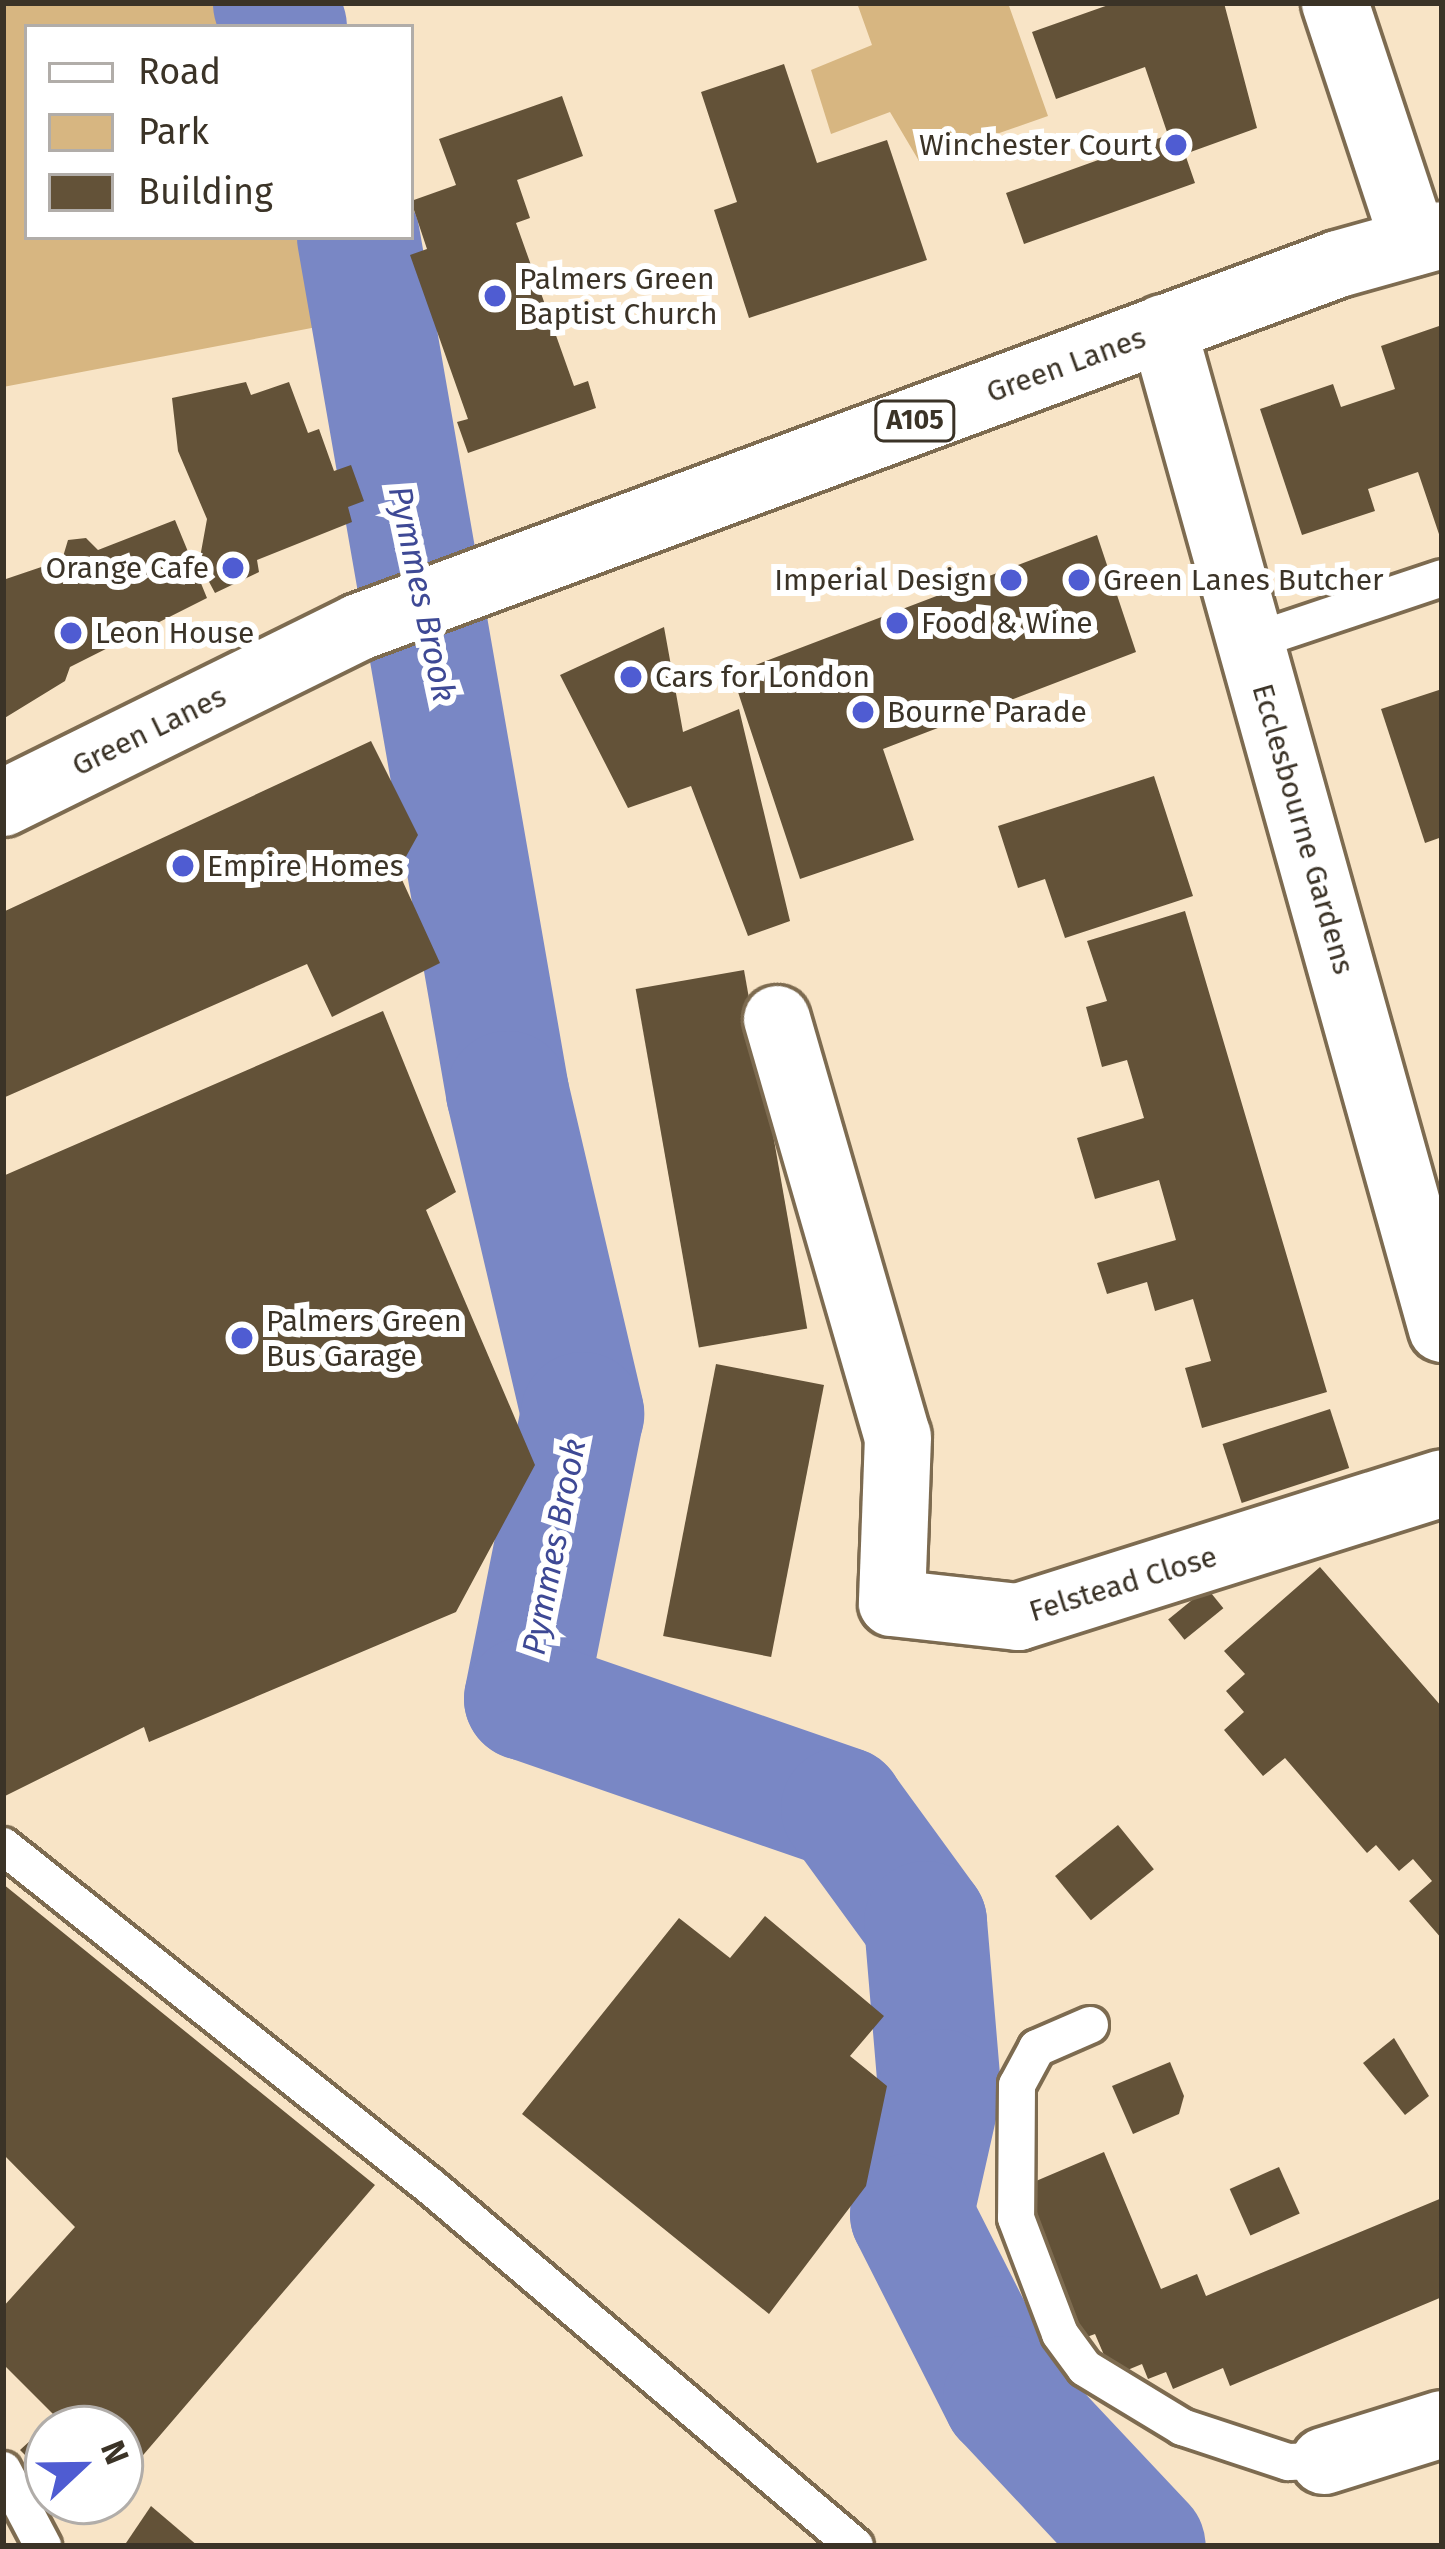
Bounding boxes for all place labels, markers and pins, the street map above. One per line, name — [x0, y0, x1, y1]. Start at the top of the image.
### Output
place label: Winchester Court — [919, 127, 1152, 163]
marker: Winchester Court — [1163, 132, 1189, 158]
place label: Palmers Green Baptist Church — [519, 261, 718, 332]
marker: Palmers Green Baptist Church — [482, 283, 508, 309]
place label: Orange Cafe — [45, 550, 209, 586]
marker: Orange Cafe — [220, 555, 246, 581]
place label: Imperial Design — [774, 562, 987, 598]
place label: Green Lanes Butcher — [1103, 562, 1384, 598]
marker: Imperial Design — [998, 567, 1024, 593]
marker: Green Lanes Butcher — [1066, 567, 1092, 593]
place label: Food & Wine — [921, 605, 1093, 641]
marker: Food & Wine — [884, 610, 910, 636]
place label: Leon House — [95, 615, 254, 651]
marker: Leon House — [58, 620, 84, 646]
place label: Cars for London — [655, 659, 870, 695]
marker: Cars for London — [618, 664, 644, 690]
place label: Bourne Parade — [887, 694, 1087, 730]
marker: Bourne Parade — [850, 699, 876, 725]
place label: Empire Homes — [207, 848, 404, 884]
marker: Empire Homes — [170, 853, 196, 879]
place label: Palmers Green Bus Garage — [266, 1303, 462, 1374]
marker: Palmers Green Bus Garage — [229, 1325, 255, 1351]

